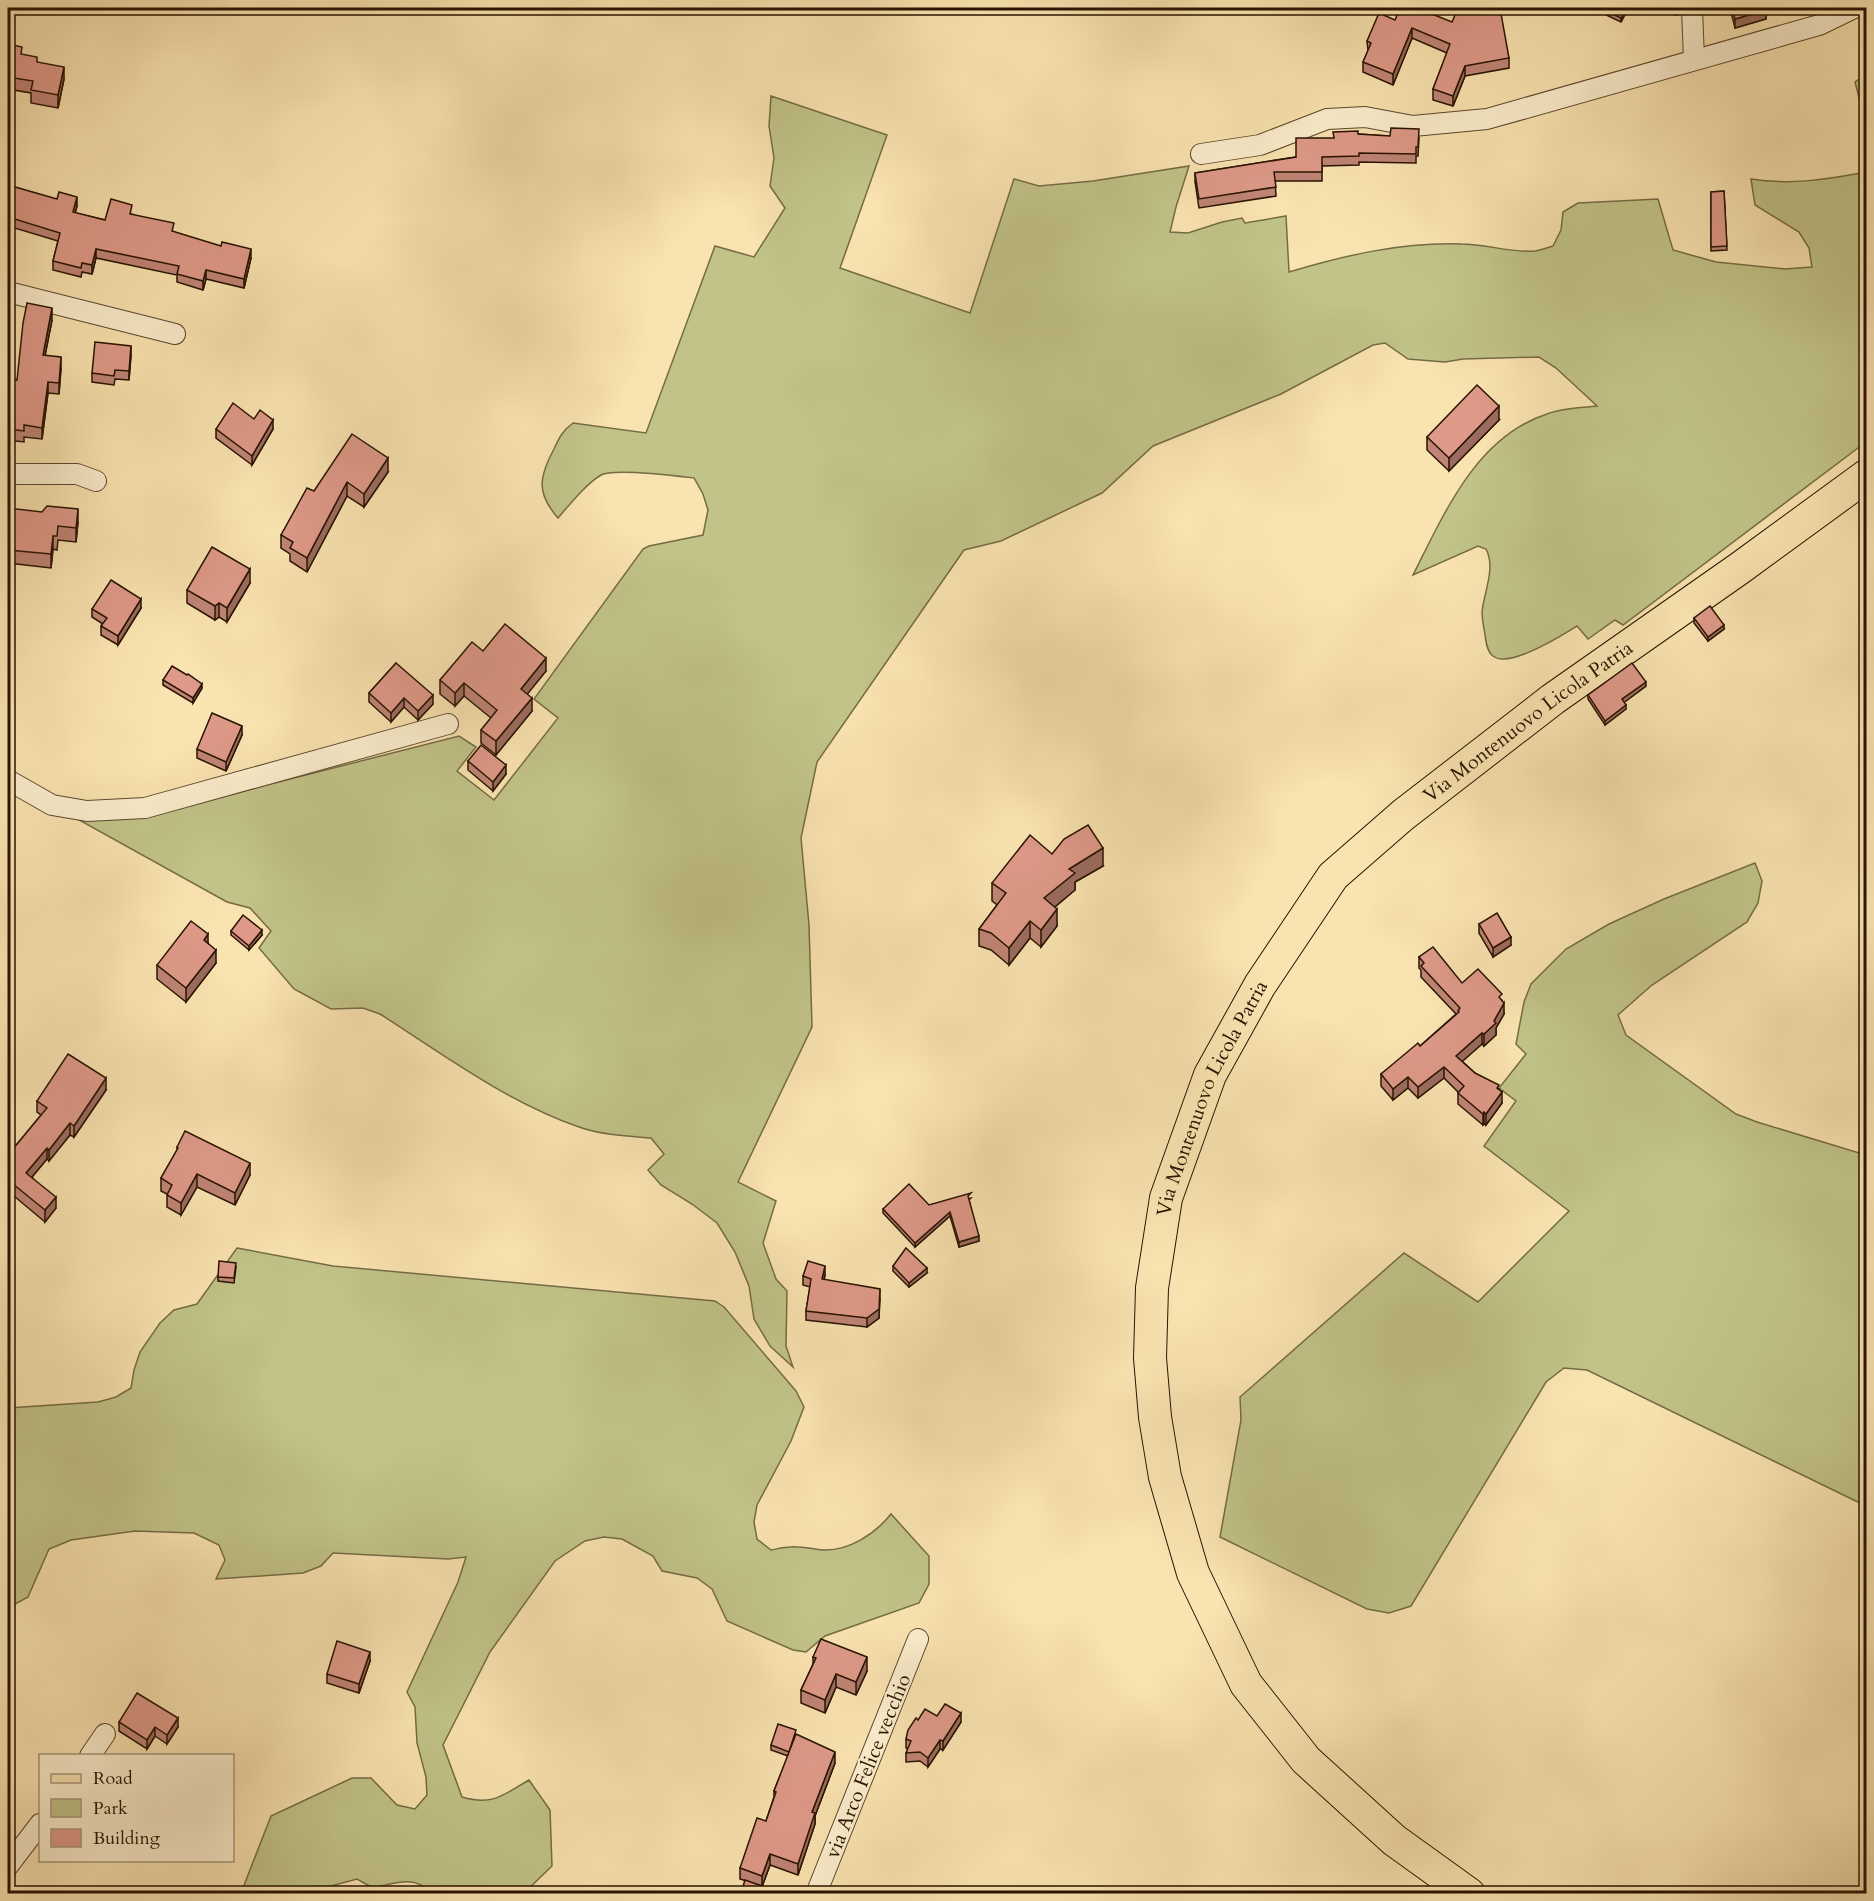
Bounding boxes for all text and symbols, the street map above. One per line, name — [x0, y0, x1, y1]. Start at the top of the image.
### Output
street label: Via Montenuovo Licola Patria — [1417, 634, 1638, 808]
street label: Via Montenuovo Licola Patria — [1150, 975, 1274, 1218]
street label: via Arco Felice vecchio — [819, 1670, 917, 1862]
legend — [39, 1754, 234, 1862]
text: Road — [93, 1766, 133, 1791]
text: Park — [93, 1796, 128, 1821]
text: Building — [93, 1826, 161, 1851]

